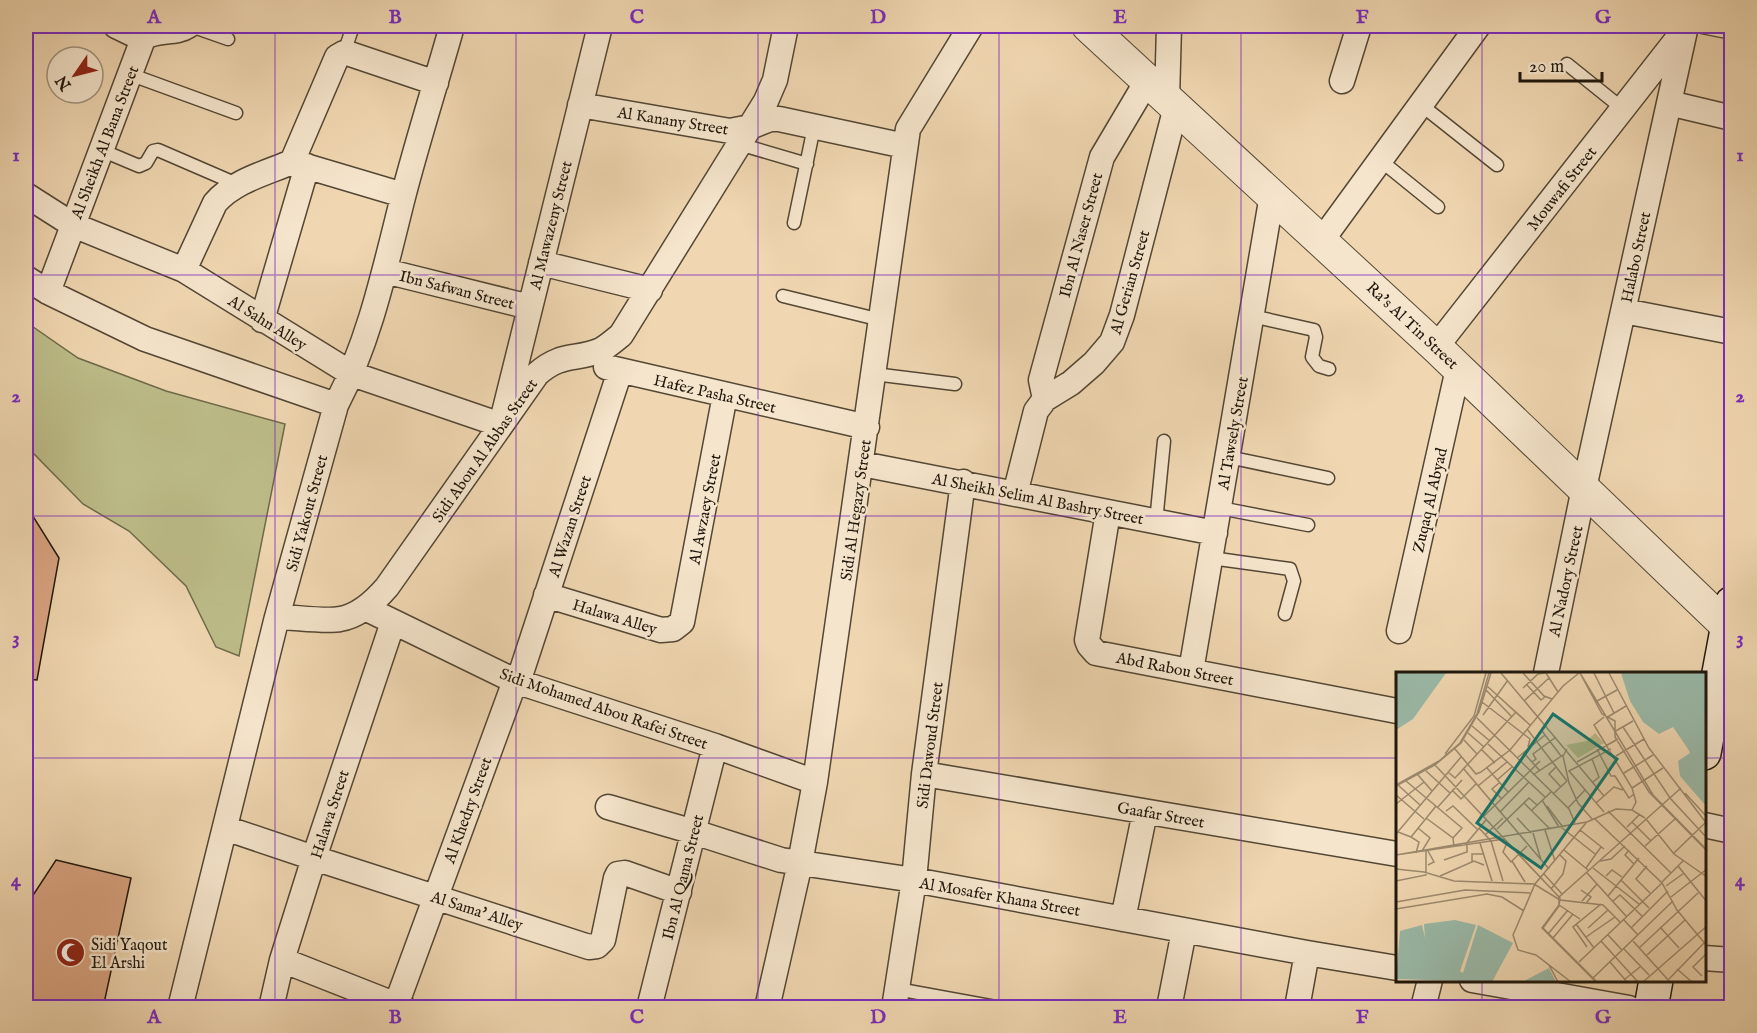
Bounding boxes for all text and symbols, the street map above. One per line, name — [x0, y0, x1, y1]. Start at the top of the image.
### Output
text: A — [146, 5, 162, 30]
text: B — [388, 5, 402, 30]
text: C — [630, 5, 644, 30]
text: D — [870, 5, 886, 30]
text: E — [1113, 5, 1127, 30]
text: F — [1356, 5, 1369, 30]
text: G — [1595, 5, 1612, 30]
north arrow — [45, 45, 105, 105]
scale bar — [1520, 45, 1602, 83]
text: 20 m — [1529, 56, 1564, 79]
street label: Al Sheikh Al Bana Street — [67, 63, 144, 223]
text: N — [52, 71, 77, 95]
street label: Al Kanany Street — [615, 103, 730, 141]
text: 1 — [12, 143, 20, 168]
street label: Mouwafi Street — [1523, 143, 1602, 235]
text: 1 — [1736, 143, 1744, 168]
street label: Al Mawazeny Street — [526, 158, 578, 293]
street label: Ibn Al Naser Street — [1056, 170, 1108, 300]
street label: Halabo Street — [1618, 210, 1656, 305]
street label: Al Gerian Street — [1106, 228, 1156, 338]
street label: Ibn Safwan Street — [397, 267, 516, 315]
street label: Ra's Al Tin Street — [1361, 279, 1462, 375]
street label: Al Sahn Alley — [223, 291, 310, 356]
street label: Hafez Pasha Street — [651, 371, 778, 419]
street label: Sidi Abou Al Abbas Street — [428, 375, 543, 527]
street label: Al Tawsely Street — [1214, 375, 1254, 493]
text: 2 — [11, 384, 21, 409]
text: 2 — [1735, 384, 1745, 409]
street label: Sidi Al Hegazy Street — [837, 438, 877, 582]
street label: Zuqaq Al Abyad — [1409, 446, 1453, 555]
street label: Sidi Yakout Street — [283, 452, 333, 574]
street label: Al Awzaey Street — [685, 452, 727, 567]
street label: Al Sheikh Selim Al Bashry Street — [929, 469, 1146, 530]
street label: Al Wazan Street — [545, 473, 597, 581]
street label: Al Nadory Street — [1545, 524, 1589, 640]
street label: Halawa Alley — [570, 596, 659, 640]
text: 3 — [12, 626, 20, 651]
text: 3 — [1736, 626, 1744, 651]
street label: Abd Rabou Street — [1113, 649, 1235, 691]
street label: Sidi Mohamed Abou Rafei Street — [497, 665, 710, 755]
inset map — [1396, 672, 1706, 982]
street label: Sidi Dawoud Street — [913, 680, 949, 810]
street label: Al Khedry Street — [440, 754, 498, 867]
street label: Halawa Street — [307, 767, 355, 862]
street label: Gaafar Street — [1115, 798, 1206, 834]
street label: Ibn Al Qama Street — [659, 812, 709, 942]
text: 4 — [11, 868, 22, 893]
text: 4 — [1735, 868, 1746, 893]
street label: Al Mosafer Khana Street — [917, 874, 1082, 922]
street label: Al Sama' Alley — [427, 887, 525, 936]
place label: Sidi Yaqout El Arshi — [91, 936, 168, 974]
mosque icon: Sidi Yaqout El Arshi — [54, 937, 86, 969]
text: A — [146, 1005, 162, 1030]
text: B — [388, 1005, 402, 1030]
text: C — [630, 1005, 644, 1030]
text: D — [870, 1005, 886, 1030]
text: E — [1113, 1005, 1127, 1030]
text: F — [1356, 1005, 1369, 1030]
text: G — [1595, 1005, 1612, 1030]

